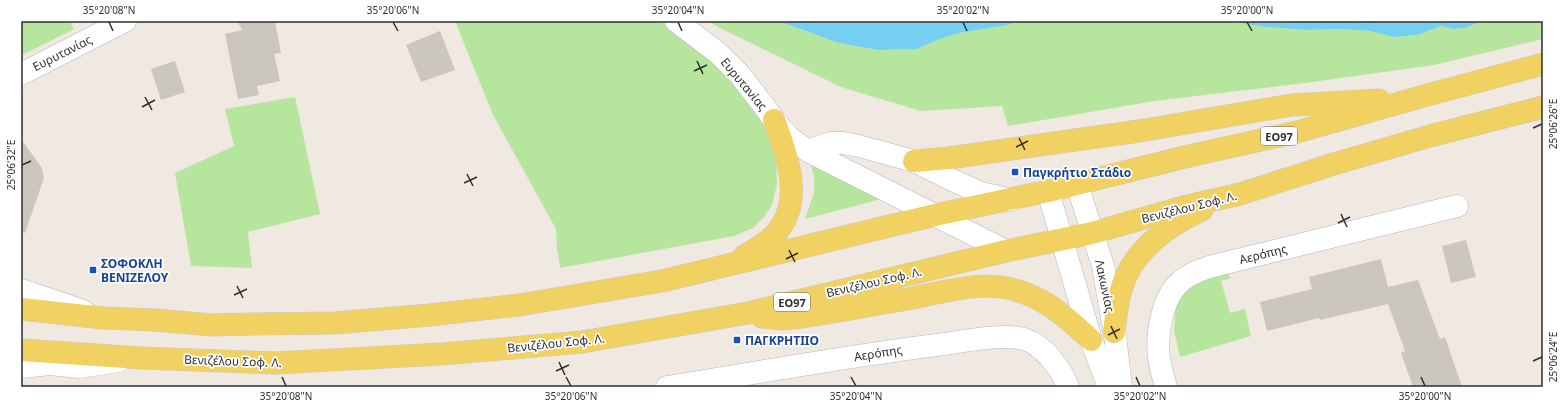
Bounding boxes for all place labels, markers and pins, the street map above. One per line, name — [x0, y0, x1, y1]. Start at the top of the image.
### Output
place label: Παγκρήτιο Στάδιο — [1023, 164, 1131, 181]
marker: Παγκρήτιο Στάδιο — [1010, 167, 1020, 177]
place label: ΣΟΦΟΚΛΗ ΒΕΝΙΖΕΛΟΥ — [101, 255, 169, 286]
marker: ΣΟΦΟΚΛΗ ΒΕΝΙΖΕΛΟΥ — [88, 265, 98, 275]
place label: ΠΑΓΚΡΗΤΙΙΟ — [745, 332, 819, 349]
marker: ΠΑΓΚΡΗΤΙΙΟ — [732, 335, 742, 345]

